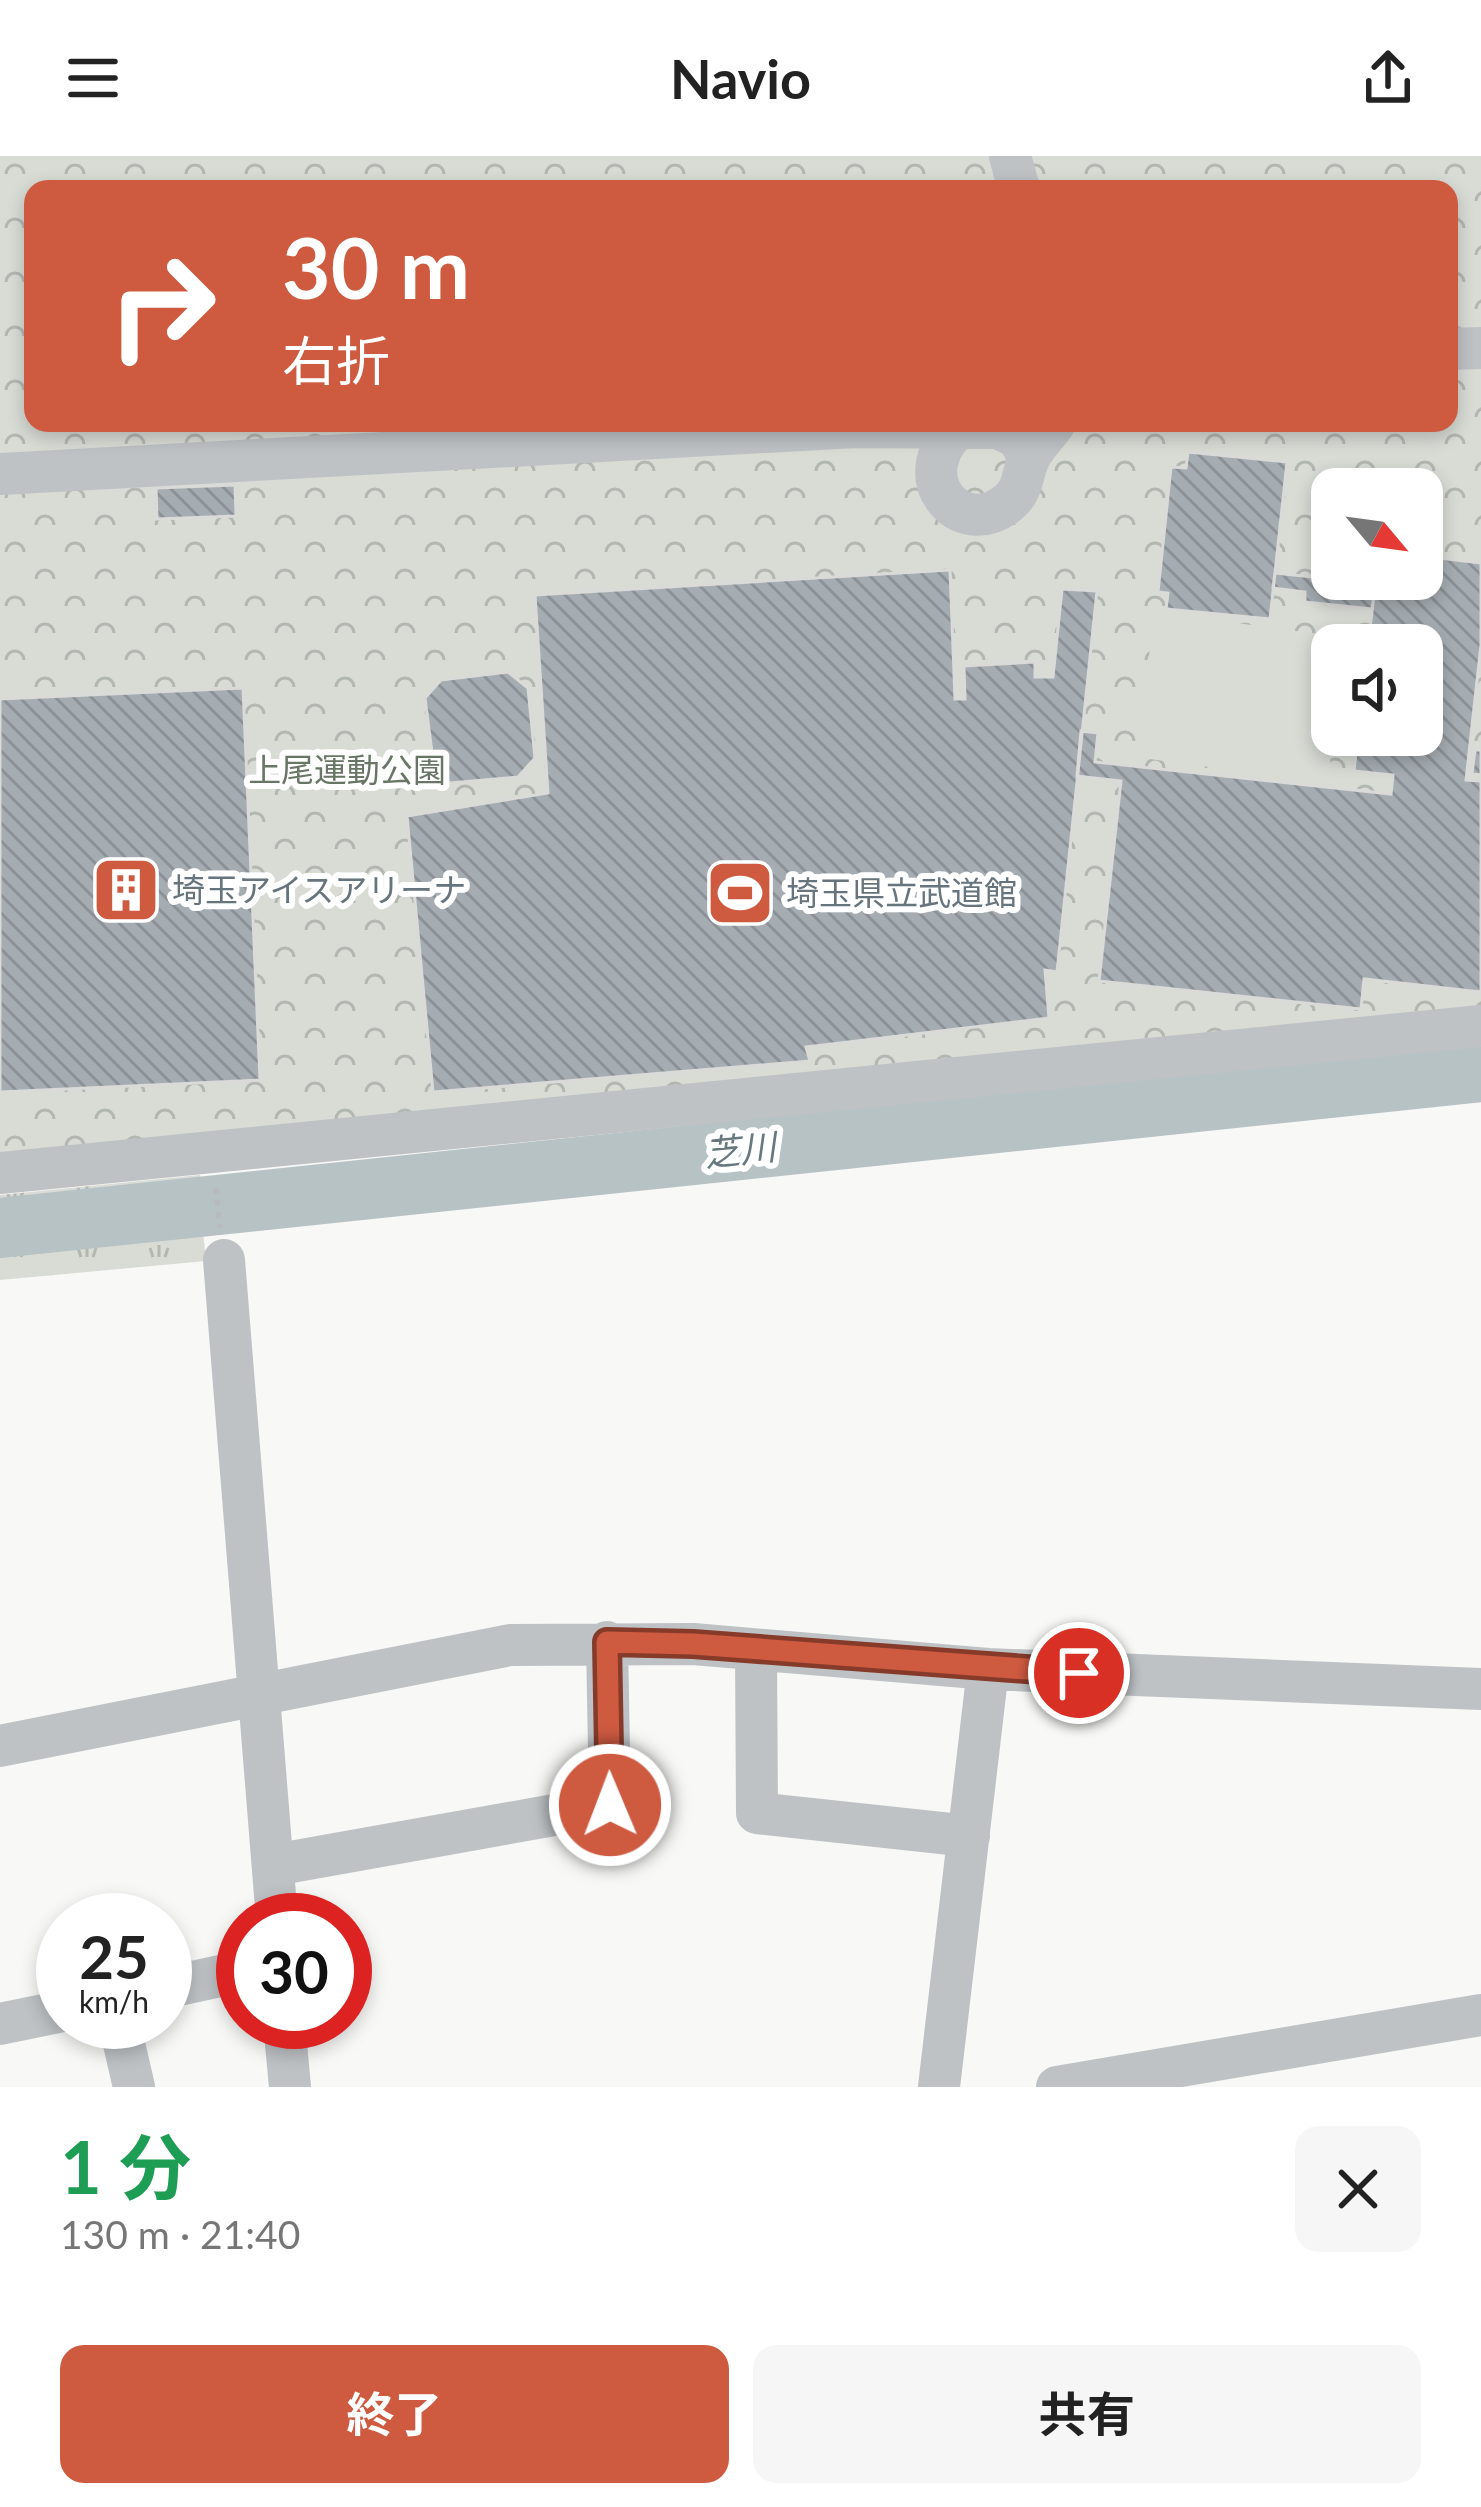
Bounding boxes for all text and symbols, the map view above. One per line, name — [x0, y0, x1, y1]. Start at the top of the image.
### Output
icon: menu — [60, 45, 126, 111]
icon: share — [1355, 45, 1421, 111]
text: Navio — [670, 46, 811, 111]
text: 30 m — [282, 216, 470, 317]
icon: right — [84, 228, 240, 384]
text: 右折 — [282, 328, 390, 393]
north arrow — [1311, 468, 1443, 600]
map controls — [1311, 468, 1443, 756]
button: sound — [1311, 624, 1443, 756]
park label: 上尾運動公園 — [248, 749, 446, 789]
building icon: 埼玉アイスアリーナ — [91, 855, 161, 925]
sports icon: 埼玉県立武道館 — [705, 858, 775, 928]
place label: 埼玉アイスアリーナ — [172, 869, 466, 909]
place label: 埼玉県立武道館 — [786, 872, 1017, 912]
water label: 芝川 — [702, 1123, 782, 1175]
pin — [1028, 1622, 1130, 1724]
icon: arrive — [1046, 1640, 1112, 1706]
position arrow — [547, 1742, 673, 1868]
speed limit sign: 30 — [216, 1893, 372, 2049]
text: 25 — [79, 1920, 149, 1992]
text: km/h — [79, 1983, 149, 2019]
text: 1 分 — [60, 2123, 191, 2209]
button: close — [1295, 2126, 1421, 2252]
text: 130 m · 21:40 — [60, 2211, 300, 2257]
button: 終了 — [60, 2345, 729, 2483]
button: 共有 — [753, 2345, 1421, 2483]

